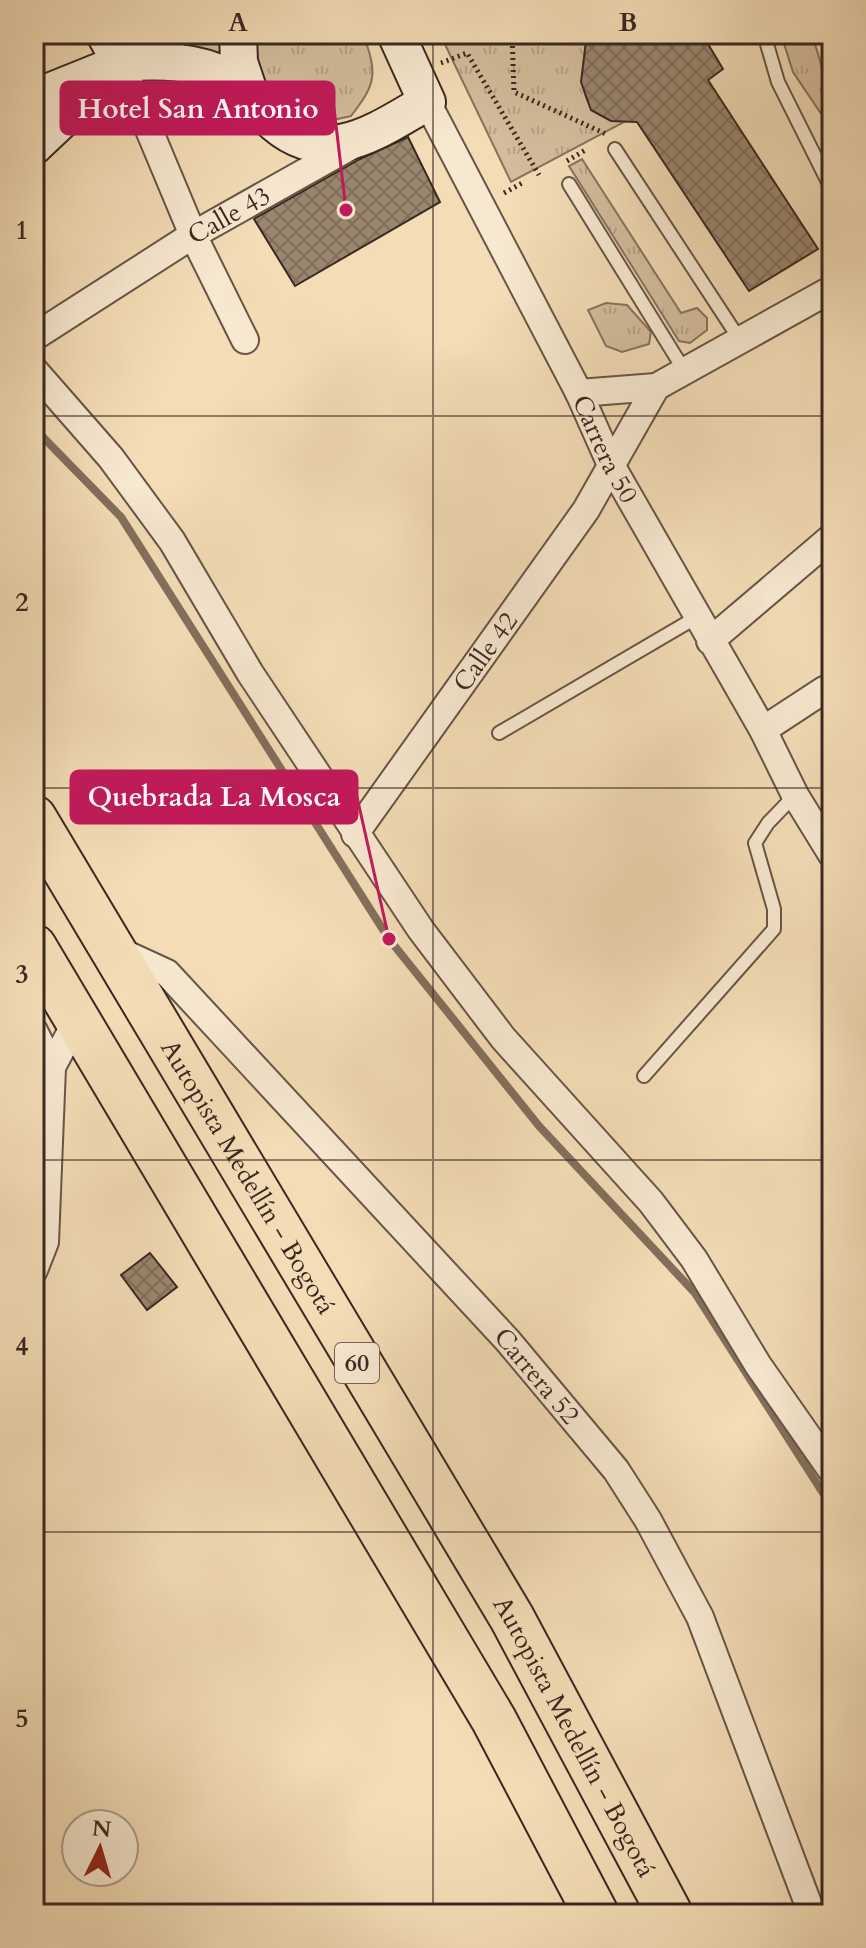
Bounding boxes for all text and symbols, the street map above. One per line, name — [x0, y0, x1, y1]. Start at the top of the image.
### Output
text: A — [228, 5, 248, 40]
text: B — [619, 5, 637, 40]
callout: Hotel San Antonio — [61, 82, 334, 134]
text: Hotel San Antonio — [78, 90, 319, 128]
street label: Calle 43 — [181, 178, 277, 252]
text: 1 — [15, 213, 29, 248]
street label: Carrera 50 — [564, 389, 647, 509]
text: 2 — [15, 585, 29, 620]
street label: Calle 42 — [445, 605, 525, 698]
callout: Quebrada La Mosca — [71, 771, 357, 823]
text: Quebrada La Mosca — [87, 778, 341, 816]
text: 3 — [15, 957, 29, 992]
street label: Autopista Medellín - Bogotá — [153, 1033, 344, 1321]
street label: Carrera 52 — [486, 1320, 588, 1432]
text: 4 — [15, 1329, 29, 1364]
road number: 60 — [335, 1343, 379, 1383]
street label: Autopista Medellín - Bogotá — [485, 1589, 665, 1883]
text: 5 — [15, 1701, 29, 1736]
north arrow — [60, 1808, 140, 1888]
text: N — [91, 1813, 112, 1845]

